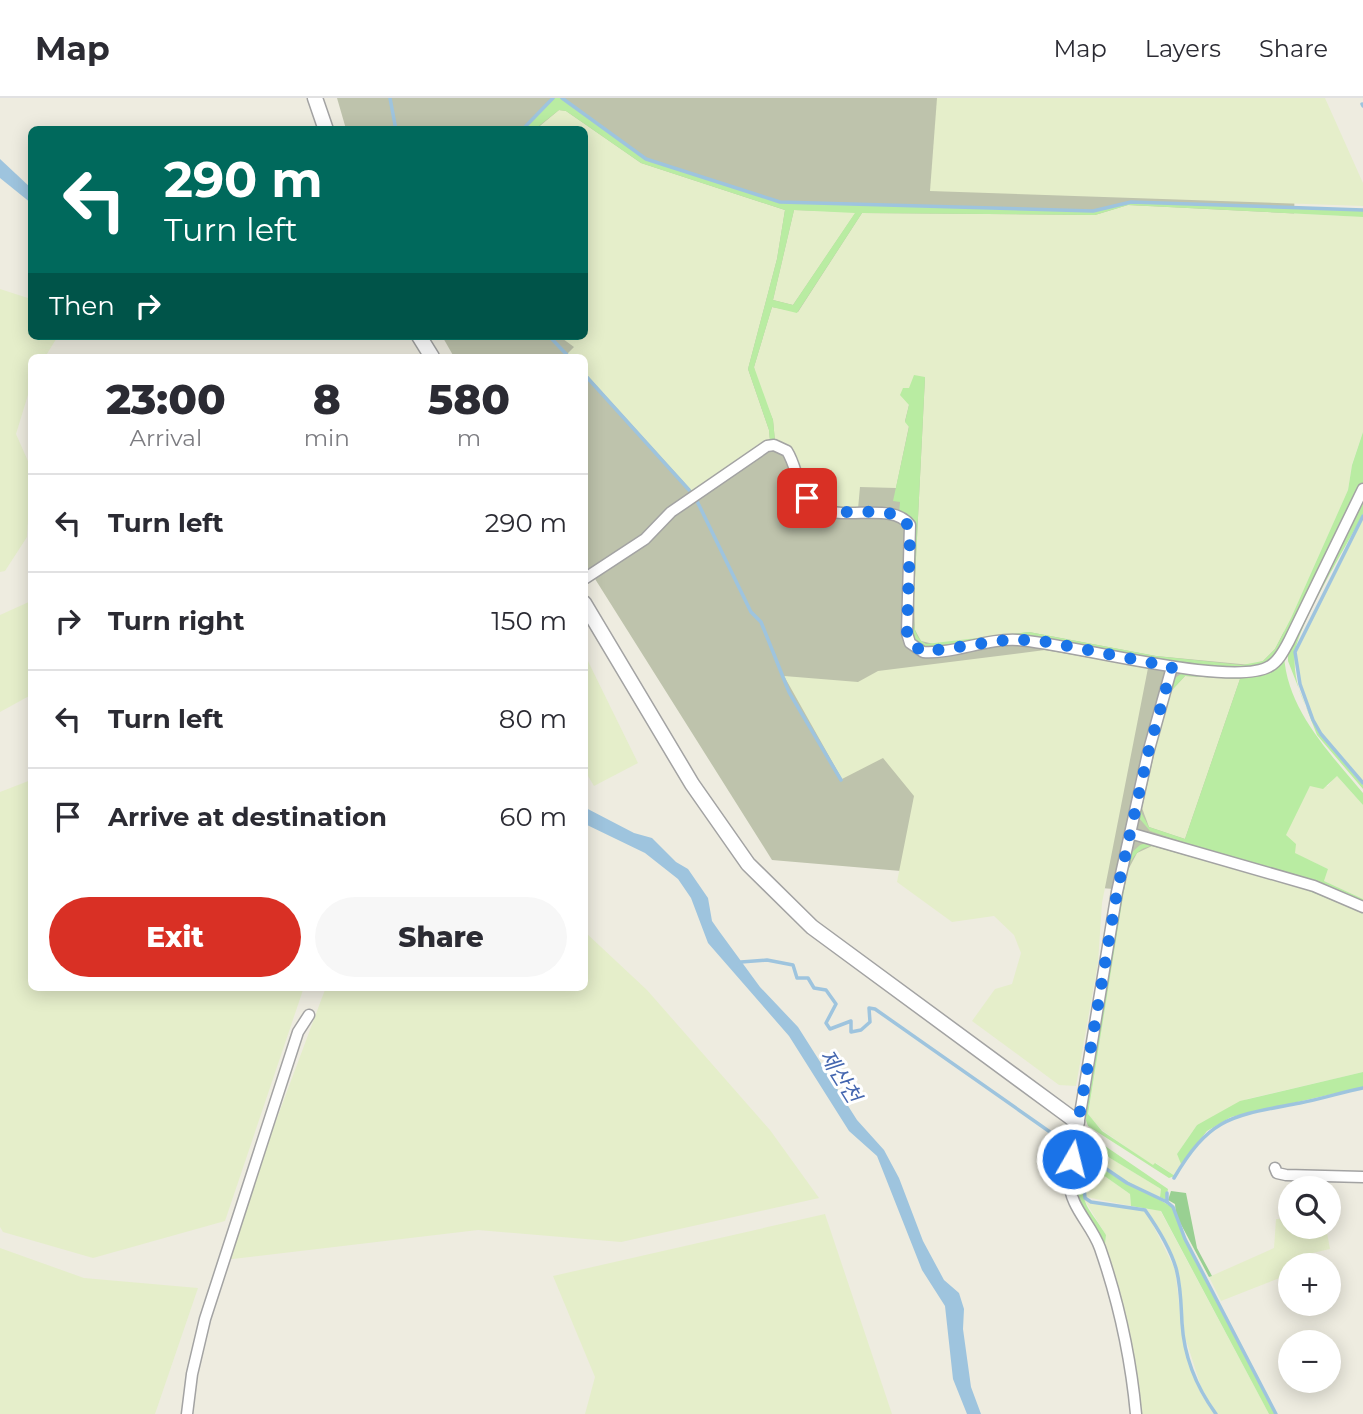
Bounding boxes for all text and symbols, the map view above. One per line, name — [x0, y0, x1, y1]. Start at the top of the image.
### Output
text: Map — [35, 28, 110, 68]
text: Map — [1053, 34, 1107, 63]
text: Layers — [1145, 34, 1221, 63]
text: Share — [1259, 34, 1328, 63]
text: 290 m — [164, 150, 323, 209]
icon: left — [49, 154, 140, 245]
text: Turn left — [164, 210, 298, 249]
icon: right — [129, 287, 167, 325]
text: Then — [49, 290, 115, 322]
text: 23:00 — [106, 373, 226, 425]
text: 8 — [313, 373, 341, 425]
text: 580 — [428, 373, 510, 425]
text: Arrival — [130, 424, 202, 452]
text: min — [304, 424, 350, 452]
text: m — [457, 424, 481, 452]
pin — [777, 468, 837, 528]
icon: arrive — [788, 479, 826, 517]
icon: left — [49, 504, 87, 542]
text: Turn left — [108, 507, 224, 539]
text: 290 m — [485, 507, 567, 539]
icon: right — [49, 602, 87, 640]
text: Turn right — [108, 605, 244, 637]
text: 150 m — [491, 605, 567, 637]
icon: left — [49, 700, 87, 738]
text: Turn left — [108, 703, 224, 735]
text: 80 m — [499, 703, 567, 735]
icon: arrive — [49, 798, 87, 836]
text: Arrive at destination — [108, 801, 387, 833]
text: 60 m — [500, 801, 567, 833]
button: Exit — [49, 897, 301, 977]
button: Share — [315, 897, 567, 977]
water label: 제산천 — [814, 1045, 868, 1109]
position arrow — [1035, 1122, 1109, 1196]
map controls — [1278, 1176, 1341, 1393]
button: search — [1278, 1176, 1341, 1239]
button: + — [1278, 1253, 1341, 1316]
button: − — [1278, 1330, 1341, 1393]

